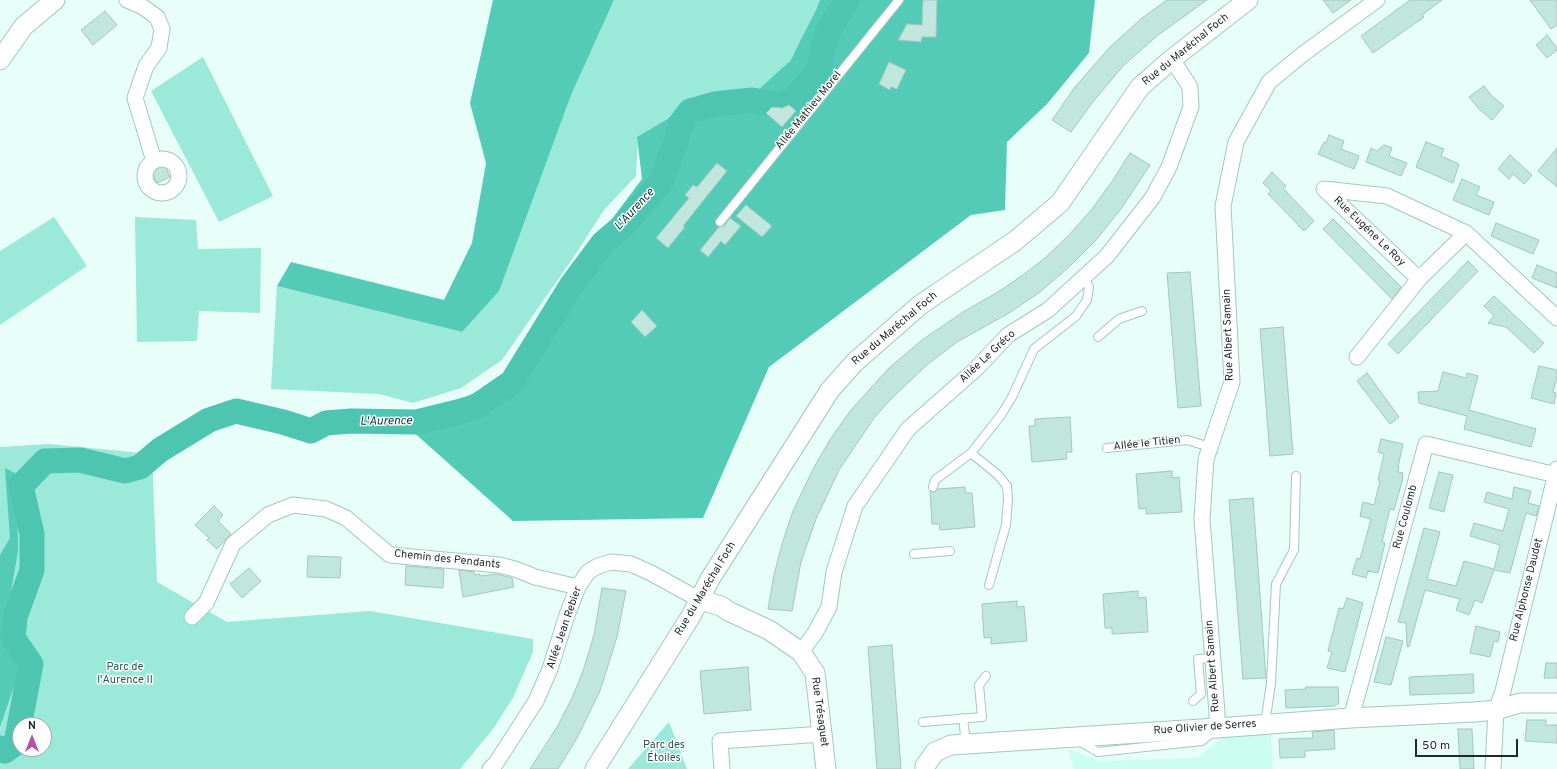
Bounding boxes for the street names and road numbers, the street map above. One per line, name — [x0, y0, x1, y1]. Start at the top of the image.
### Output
street label: Rue du Maréchal Foch — [1140, 11, 1232, 89]
street label: Allée Mathieu Morel — [773, 69, 845, 153]
street label: Rue Eugéne Le Roy — [1330, 194, 1408, 270]
street label: Rue du Maréchal Foch — [850, 289, 940, 369]
street label: Rue Albert Samain — [1221, 289, 1237, 381]
street label: Allée Le Gréco — [957, 328, 1019, 386]
street label: Allée le Titien — [1113, 434, 1181, 454]
street label: Rue Coulomb — [1391, 484, 1421, 550]
street label: Rue Alphonse Daudet — [1508, 537, 1546, 643]
street label: Rue du Maréchal Foch — [673, 540, 739, 638]
street label: Chemin des Pendants — [393, 548, 501, 572]
street label: Allée Jean Rebier — [545, 585, 585, 671]
street label: Rue Albert Samain — [1203, 619, 1223, 713]
street label: Rue Trésaguet — [808, 676, 830, 748]
street label: Rue Olivier de Serres — [1153, 718, 1257, 738]

